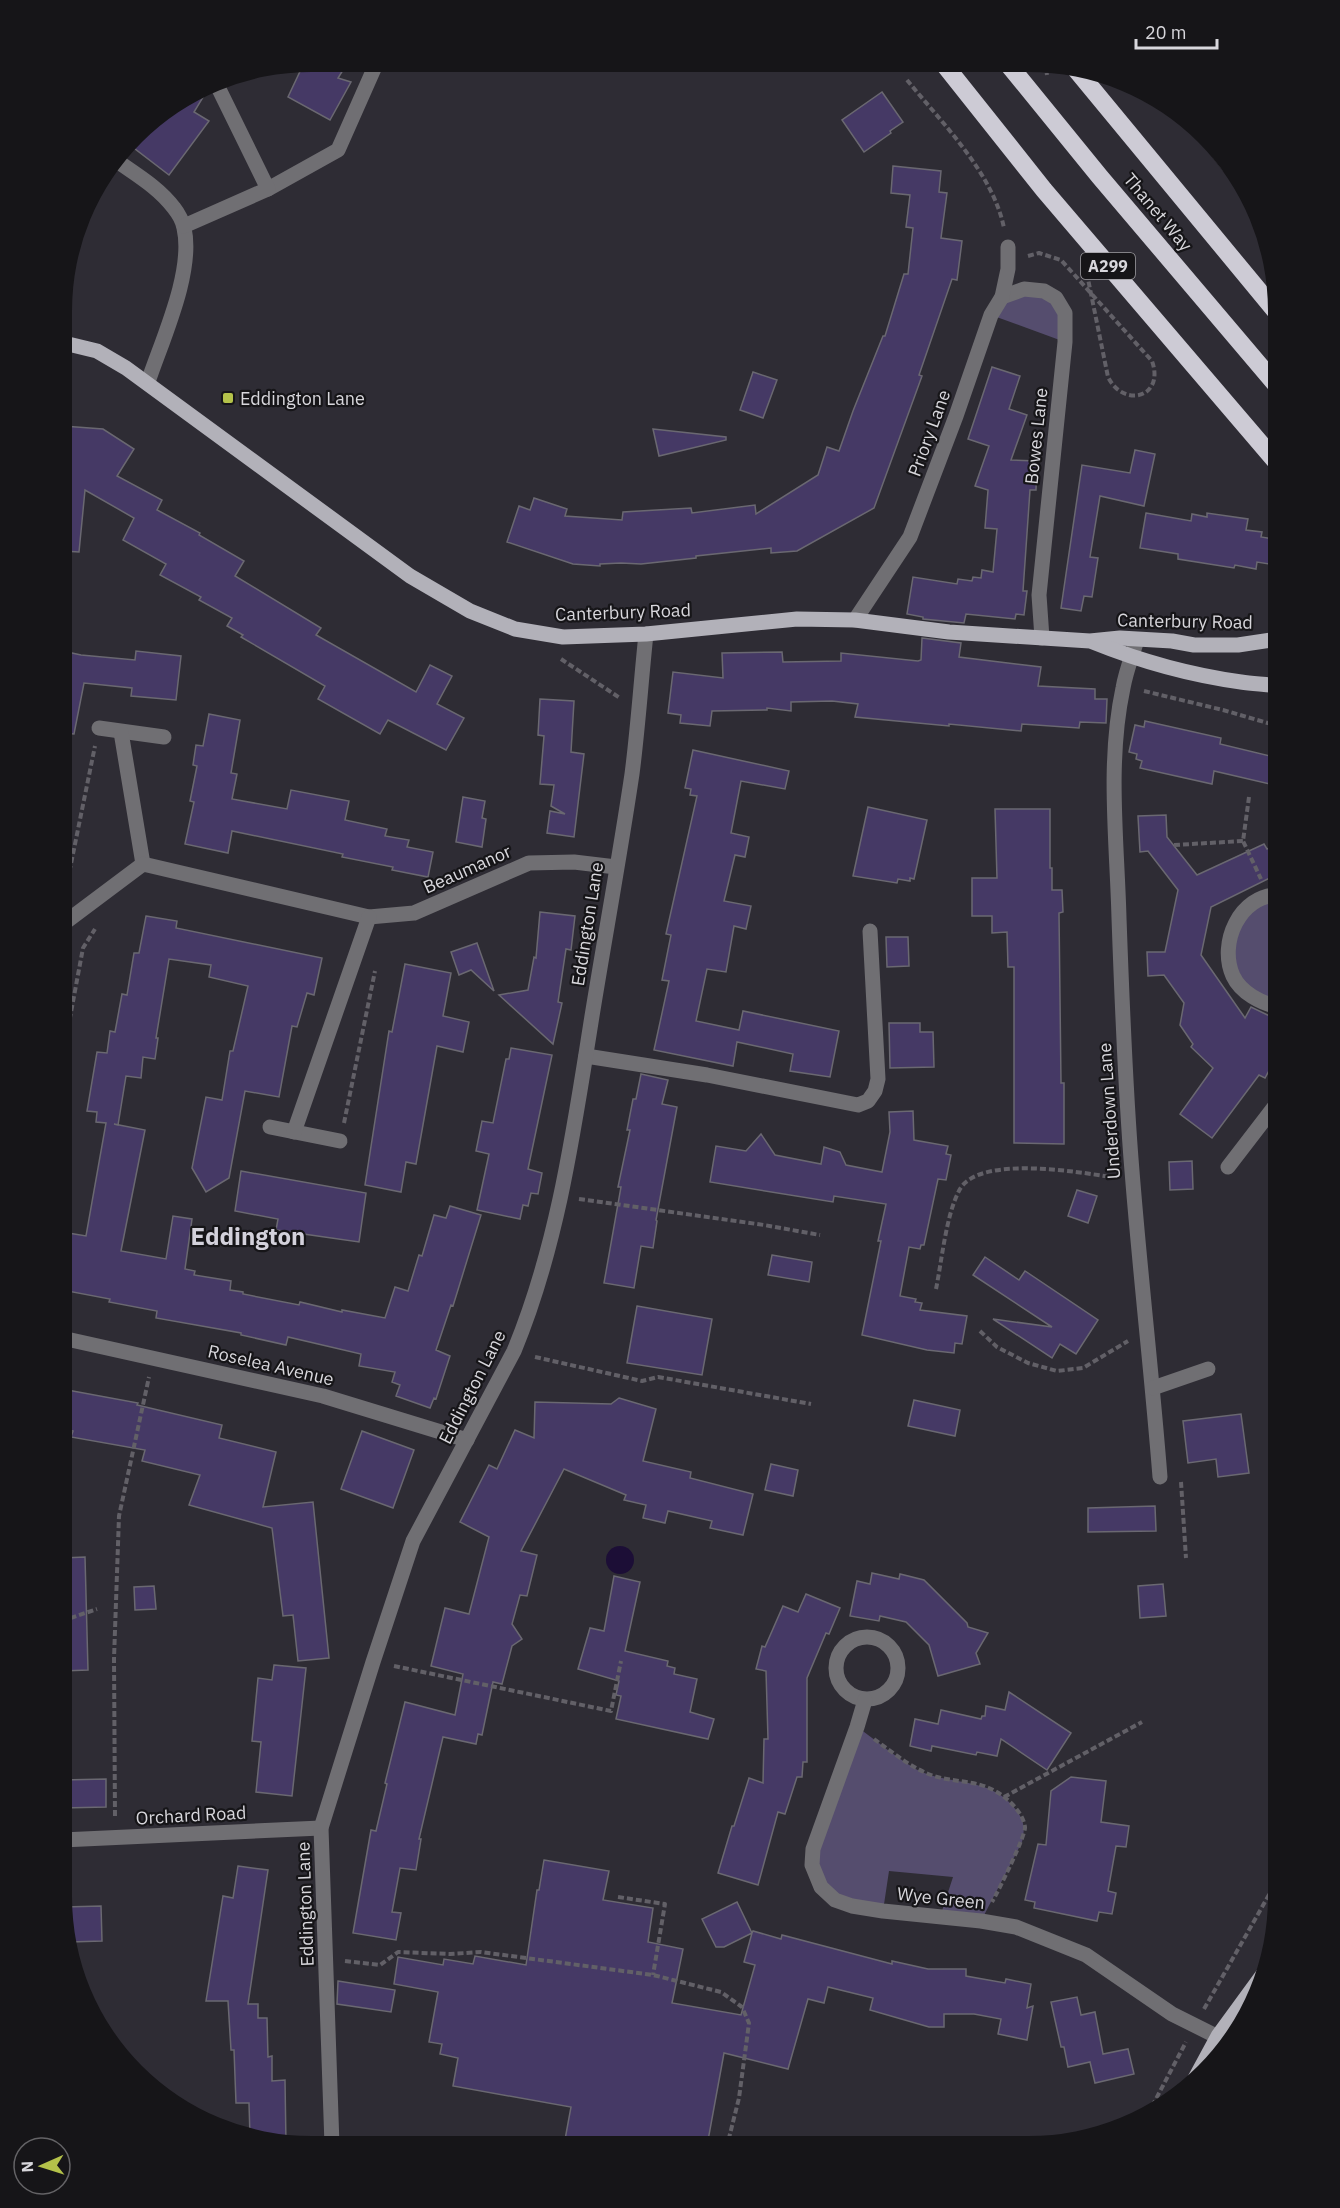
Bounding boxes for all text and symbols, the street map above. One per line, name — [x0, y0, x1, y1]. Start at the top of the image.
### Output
scale bar — [1136, 12, 1217, 50]
text: 20 m — [1145, 21, 1187, 44]
street label: Thanet Way — [1119, 168, 1197, 256]
road number: A299 — [1081, 253, 1135, 279]
street label: Priory Lane — [903, 386, 955, 480]
street label: Bowes Lane — [1019, 386, 1053, 485]
place label: Eddington Lane — [240, 387, 365, 410]
marker: Eddington Lane — [221, 391, 235, 405]
street label: Canterbury Road — [555, 598, 691, 626]
street label: Canterbury Road — [1117, 608, 1253, 634]
street label: Beaumanor — [420, 839, 515, 899]
street label: Eddington Lane — [566, 860, 608, 987]
street label: Underdown Lane — [1093, 1042, 1125, 1180]
district label: Eddington — [191, 1220, 305, 1252]
street label: Eddington Lane — [433, 1326, 511, 1448]
street label: Roselea Avenue — [206, 1339, 336, 1391]
street label: Orchard Road — [135, 1801, 247, 1829]
street label: Eddington Lane — [291, 1841, 319, 1967]
street label: Wye Green — [896, 1882, 986, 1914]
north arrow — [12, 2136, 72, 2196]
text: N — [17, 2160, 37, 2173]

